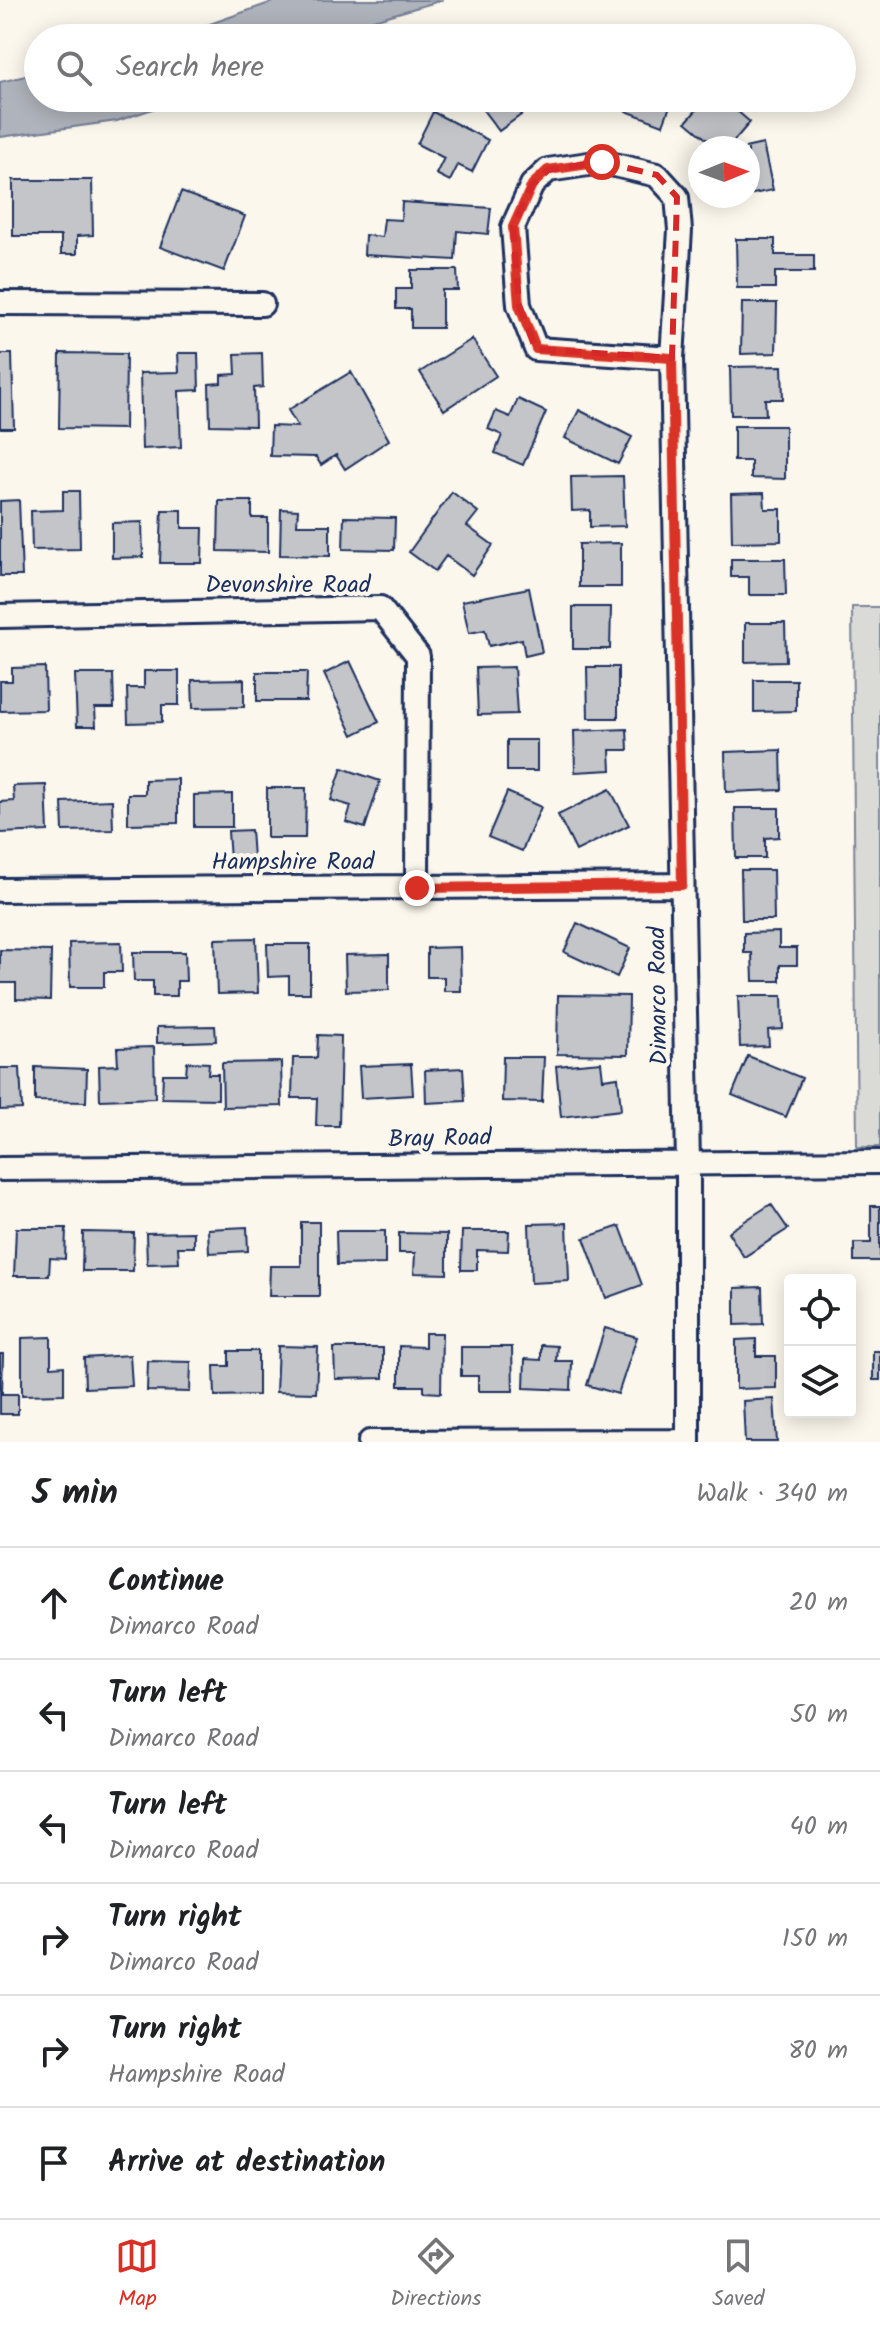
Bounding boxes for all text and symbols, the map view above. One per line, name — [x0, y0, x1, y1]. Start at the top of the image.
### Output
search box — [24, 24, 856, 112]
text: Search here — [116, 44, 264, 92]
icon: search — [52, 46, 96, 90]
north arrow — [688, 136, 760, 208]
route start — [584, 144, 620, 180]
street label: Devonshire Road — [205, 566, 372, 605]
street label: Hampshire Road — [211, 843, 376, 882]
route end — [399, 870, 435, 906]
street label: Dimarco Road — [638, 925, 680, 1066]
street label: Bray Road — [388, 1119, 493, 1159]
map controls — [784, 1274, 856, 1418]
button: locate — [784, 1274, 856, 1346]
button: layers — [784, 1346, 856, 1418]
text: 5 min — [32, 1467, 118, 1521]
text: Walk · 340 m — [697, 1473, 848, 1515]
text: Continue — [108, 1558, 224, 1606]
icon: ahead — [32, 1581, 76, 1625]
text: 20 m — [789, 1582, 848, 1624]
text: Dimarco Road — [108, 1606, 258, 1648]
text: Turn left — [108, 1670, 227, 1718]
icon: left — [32, 1693, 76, 1737]
text: 50 m — [790, 1694, 848, 1736]
text: Dimarco Road — [108, 1718, 258, 1760]
text: Turn left — [108, 1782, 227, 1830]
icon: left — [32, 1805, 76, 1849]
text: 40 m — [790, 1806, 848, 1848]
text: Dimarco Road — [108, 1830, 258, 1872]
text: Turn right — [108, 1894, 241, 1942]
icon: right — [32, 1917, 76, 1961]
text: 150 m — [782, 1918, 848, 1960]
text: Dimarco Road — [108, 1942, 258, 1984]
text: Turn right — [108, 2006, 241, 2054]
icon: right — [32, 2029, 76, 2073]
text: 80 m — [788, 2030, 848, 2072]
text: Hampshire Road — [108, 2054, 285, 2096]
text: Arrive at destination — [108, 2139, 385, 2187]
icon: arrive — [32, 2141, 76, 2185]
tab: Map — [115, 2234, 159, 2317]
tab: Directions — [390, 2234, 482, 2317]
tab: Saved — [712, 2234, 765, 2317]

